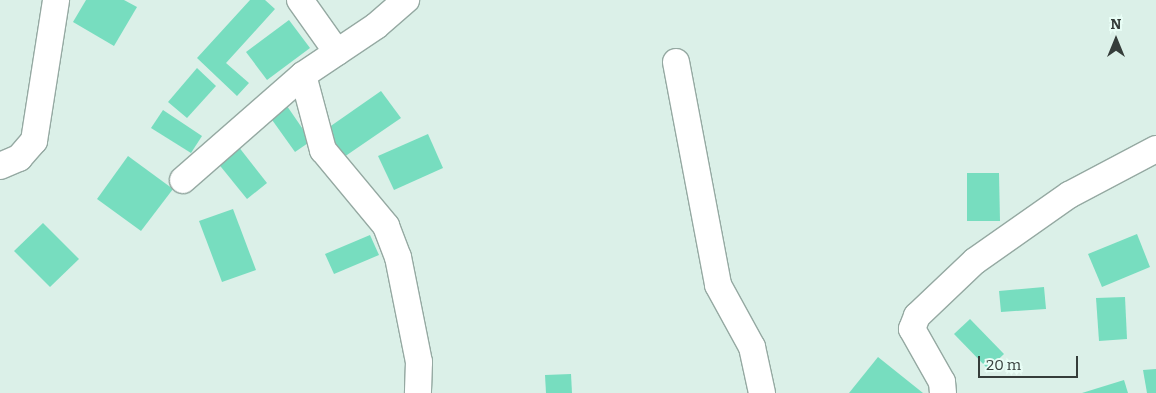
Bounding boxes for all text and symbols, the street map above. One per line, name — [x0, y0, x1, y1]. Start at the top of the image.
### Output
north arrow — [1091, 15, 1141, 65]
text: N — [1111, 16, 1121, 33]
scale bar — [981, 346, 1081, 378]
text: 20 m — [986, 356, 1021, 374]

